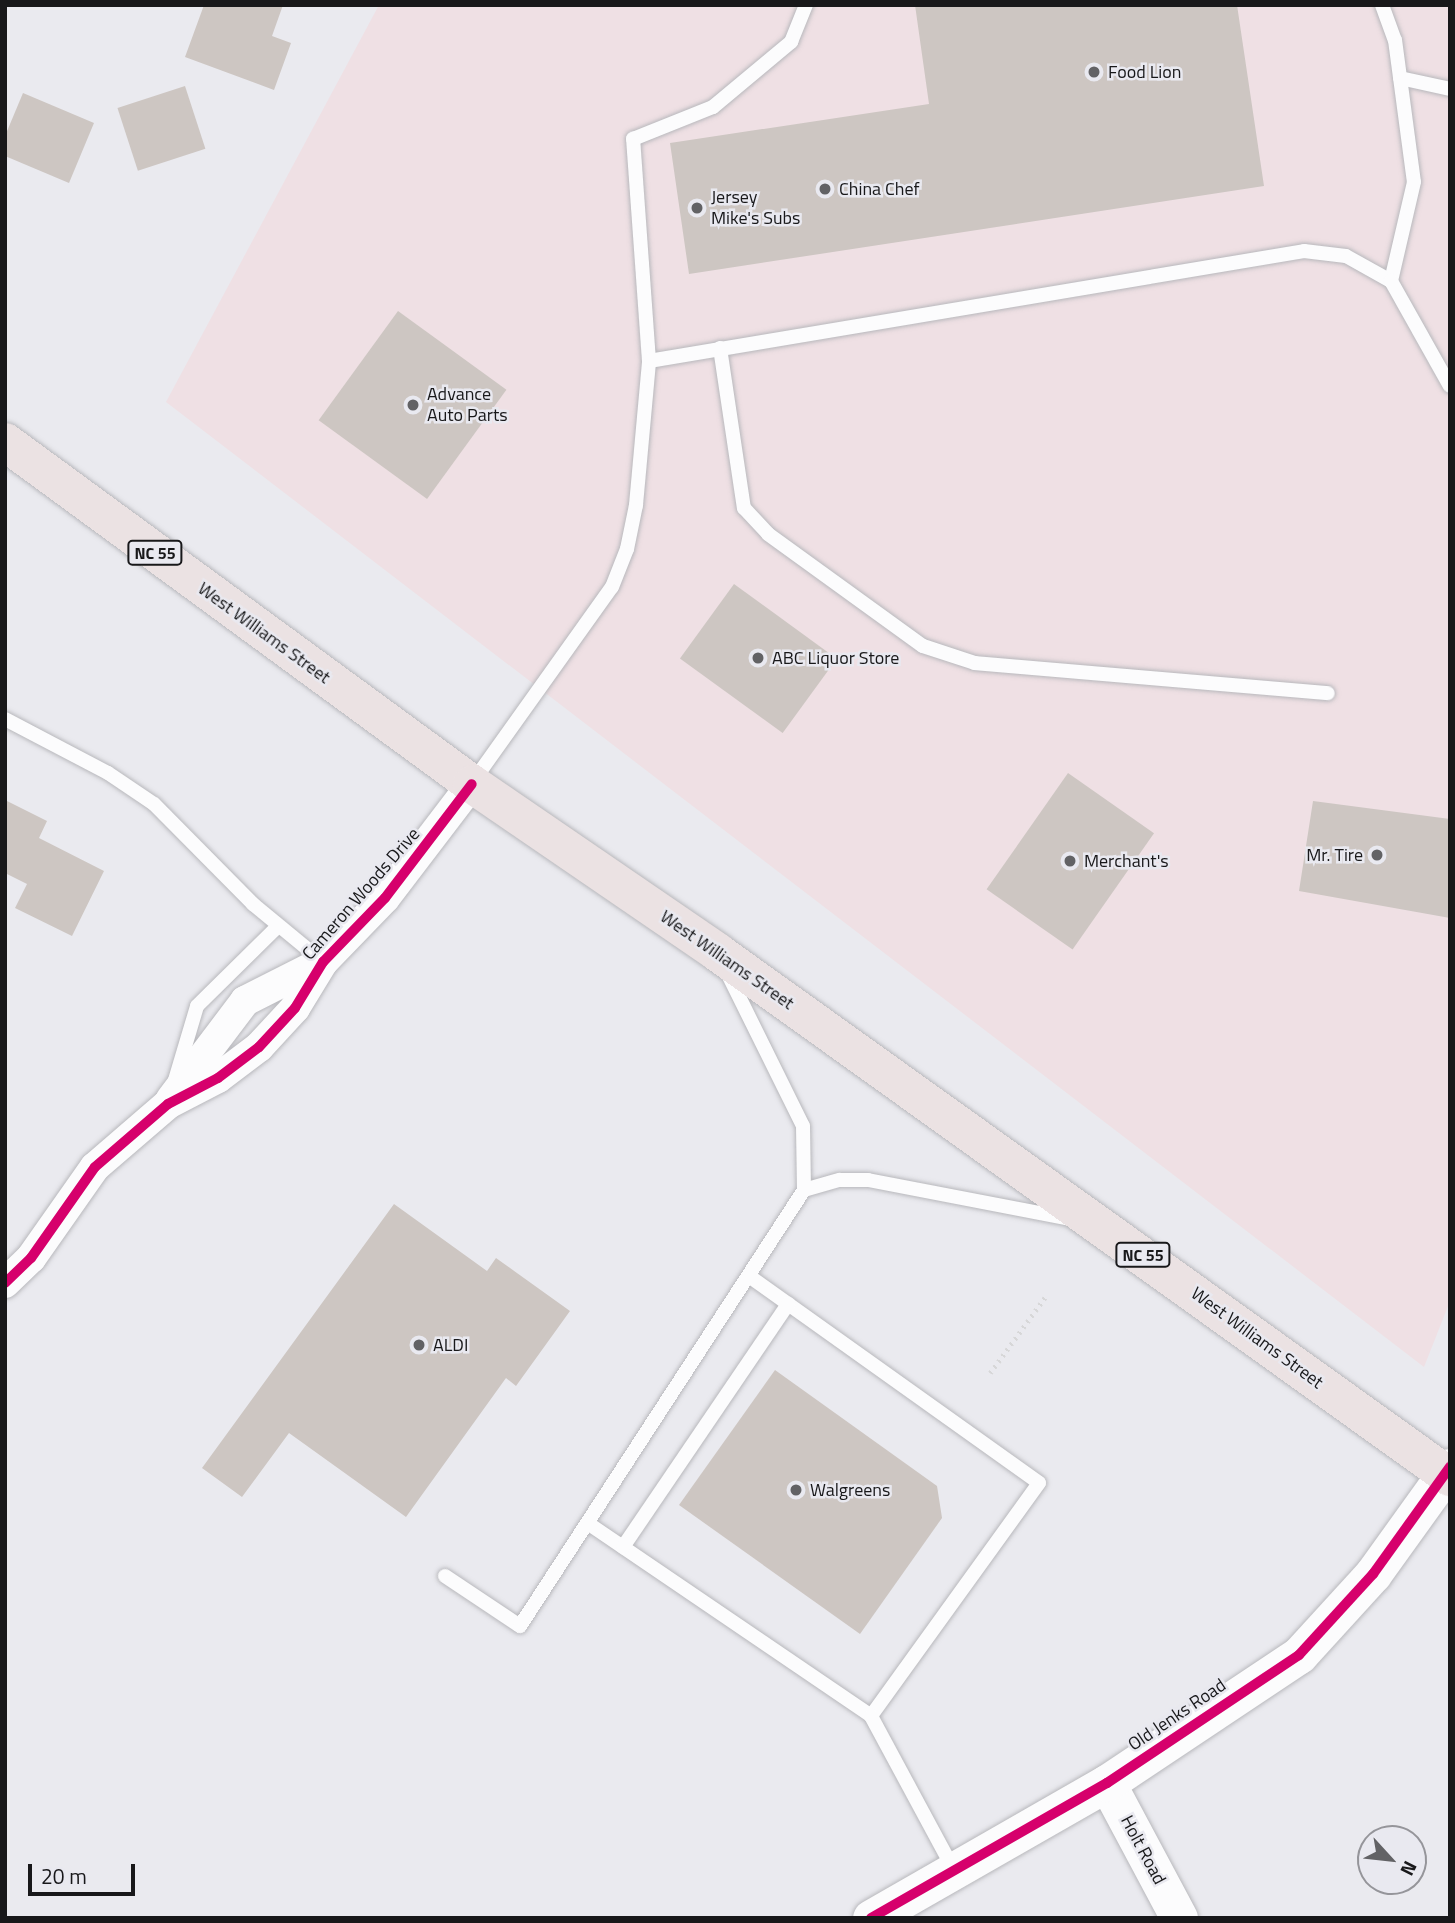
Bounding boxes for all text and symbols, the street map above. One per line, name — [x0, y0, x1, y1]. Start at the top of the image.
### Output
place label: Food Lion — [1108, 61, 1181, 83]
marker: Food Lion — [1086, 64, 1102, 80]
place label: China Chef — [839, 178, 920, 200]
marker: China Chef — [817, 181, 833, 197]
place label: Jersey Mike's Subs — [711, 187, 800, 230]
marker: Jersey Mike's Subs — [689, 200, 705, 216]
place label: Advance Auto Parts — [427, 384, 508, 426]
marker: Advance Auto Parts — [405, 397, 421, 413]
road number: NC 55 — [127, 540, 183, 566]
street label: West Williams Street — [194, 578, 334, 688]
place label: ABC Liquor Store — [772, 647, 899, 669]
marker: ABC Liquor Store — [750, 650, 766, 666]
street label: Cameron Woods Drive — [298, 824, 424, 964]
place label: Mr. Tire — [1306, 844, 1363, 866]
marker: Mr. Tire — [1369, 847, 1385, 863]
place label: Merchant's — [1084, 850, 1169, 872]
marker: Merchant's — [1062, 853, 1078, 869]
street label: West Williams Street — [656, 906, 798, 1014]
road number: NC 55 — [1115, 1242, 1171, 1268]
street label: West Williams Street — [1187, 1283, 1327, 1393]
place label: ALDI — [433, 1334, 468, 1356]
marker: ALDI — [411, 1337, 427, 1353]
place label: Walgreens — [810, 1479, 890, 1501]
marker: Walgreens — [788, 1482, 804, 1498]
street label: Old Jenks Road — [1124, 1674, 1230, 1756]
street label: Holt Road — [1116, 1812, 1170, 1888]
north arrow — [1357, 1825, 1427, 1895]
scale bar — [32, 1850, 138, 1894]
text: N — [1393, 1856, 1425, 1881]
text: 20 m — [41, 1860, 87, 1892]

